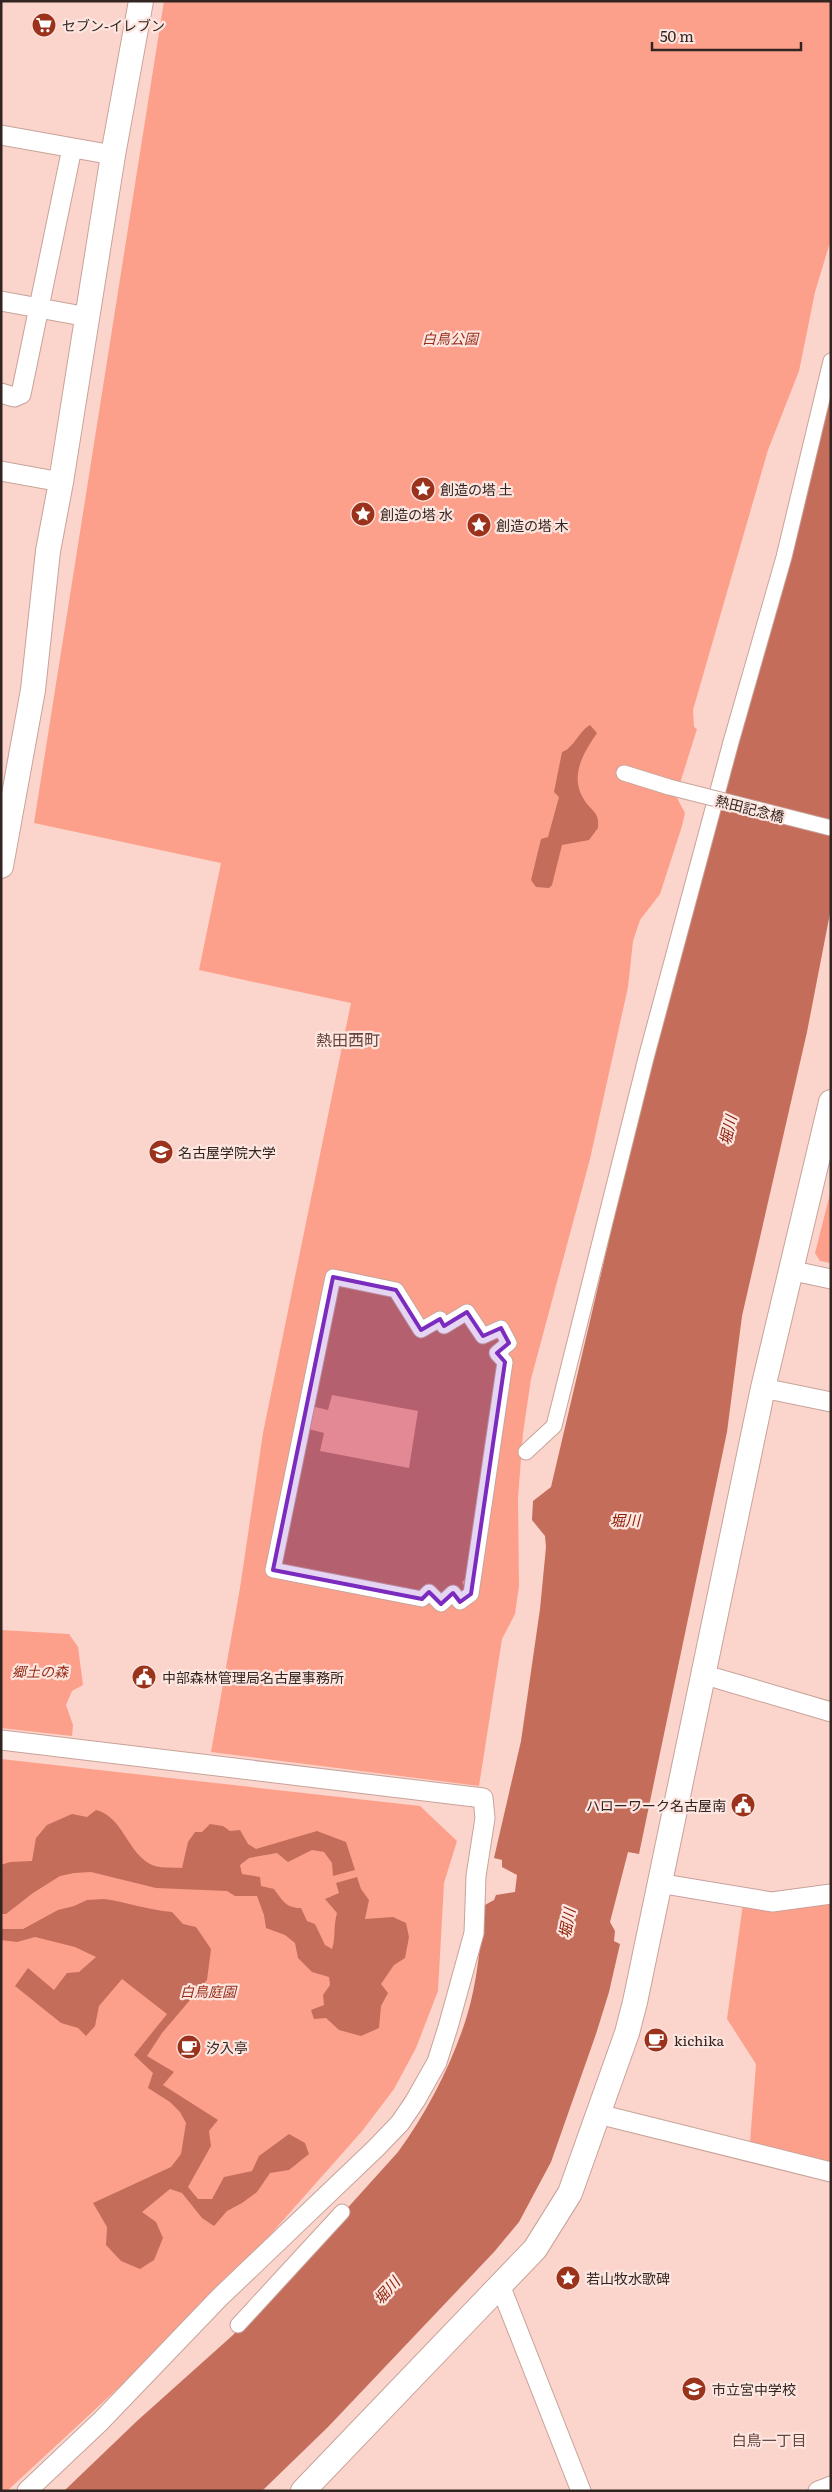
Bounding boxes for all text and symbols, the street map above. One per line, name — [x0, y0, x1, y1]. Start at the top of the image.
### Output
supermarket icon: セブン-イレブン — [31, 12, 57, 38]
place label: セブン-イレブン — [62, 15, 165, 35]
scale bar — [652, 20, 801, 52]
text: 50 m — [660, 24, 694, 47]
park label: 白鳥公園 — [422, 328, 480, 348]
place icon: 創造の塔 土 — [410, 476, 436, 502]
place label: 創造の塔 土 — [440, 479, 513, 499]
place icon: 創造の塔 水 — [350, 501, 376, 527]
place label: 創造の塔 水 — [380, 504, 453, 524]
place icon: 創造の塔 木 — [466, 512, 492, 538]
place label: 創造の塔 木 — [496, 515, 569, 535]
street label: 熱田記念橋 — [714, 790, 786, 826]
district label: 熱田西町 — [316, 1027, 380, 1051]
water label: 堀川 — [712, 1111, 742, 1147]
school or university icon: 名古屋学院大学 — [148, 1139, 174, 1165]
place label: 名古屋学院大学 — [178, 1142, 276, 1162]
water label: 堀川 — [610, 1508, 642, 1531]
park label: 郷土の森 — [12, 1661, 70, 1681]
public building icon: 中部森林管理局名古屋事務所 — [131, 1664, 157, 1690]
place label: 中部森林管理局名古屋事務所 — [162, 1667, 344, 1687]
public building icon: ハローワーク名古屋南 — [730, 1792, 756, 1818]
place label: ハローワーク名古屋南 — [586, 1795, 726, 1815]
water label: 堀川 — [552, 1904, 580, 1940]
park label: 白鳥庭園 — [180, 1981, 238, 2001]
cafe icon: kichika — [643, 2027, 669, 2053]
place label: kichika — [674, 2030, 725, 2050]
cafe icon: 汐入亭 — [176, 2034, 202, 2060]
place label: 汐入亭 — [206, 2037, 248, 2057]
place icon: 若山牧水歌碑 — [555, 2265, 581, 2291]
place label: 若山牧水歌碑 — [586, 2268, 670, 2288]
water label: 堀川 — [367, 2270, 406, 2309]
school or university icon: 市立宮中学校 — [681, 2376, 707, 2402]
place label: 市立宮中学校 — [712, 2379, 796, 2399]
district label: 白鳥一丁目 — [731, 2428, 807, 2451]

